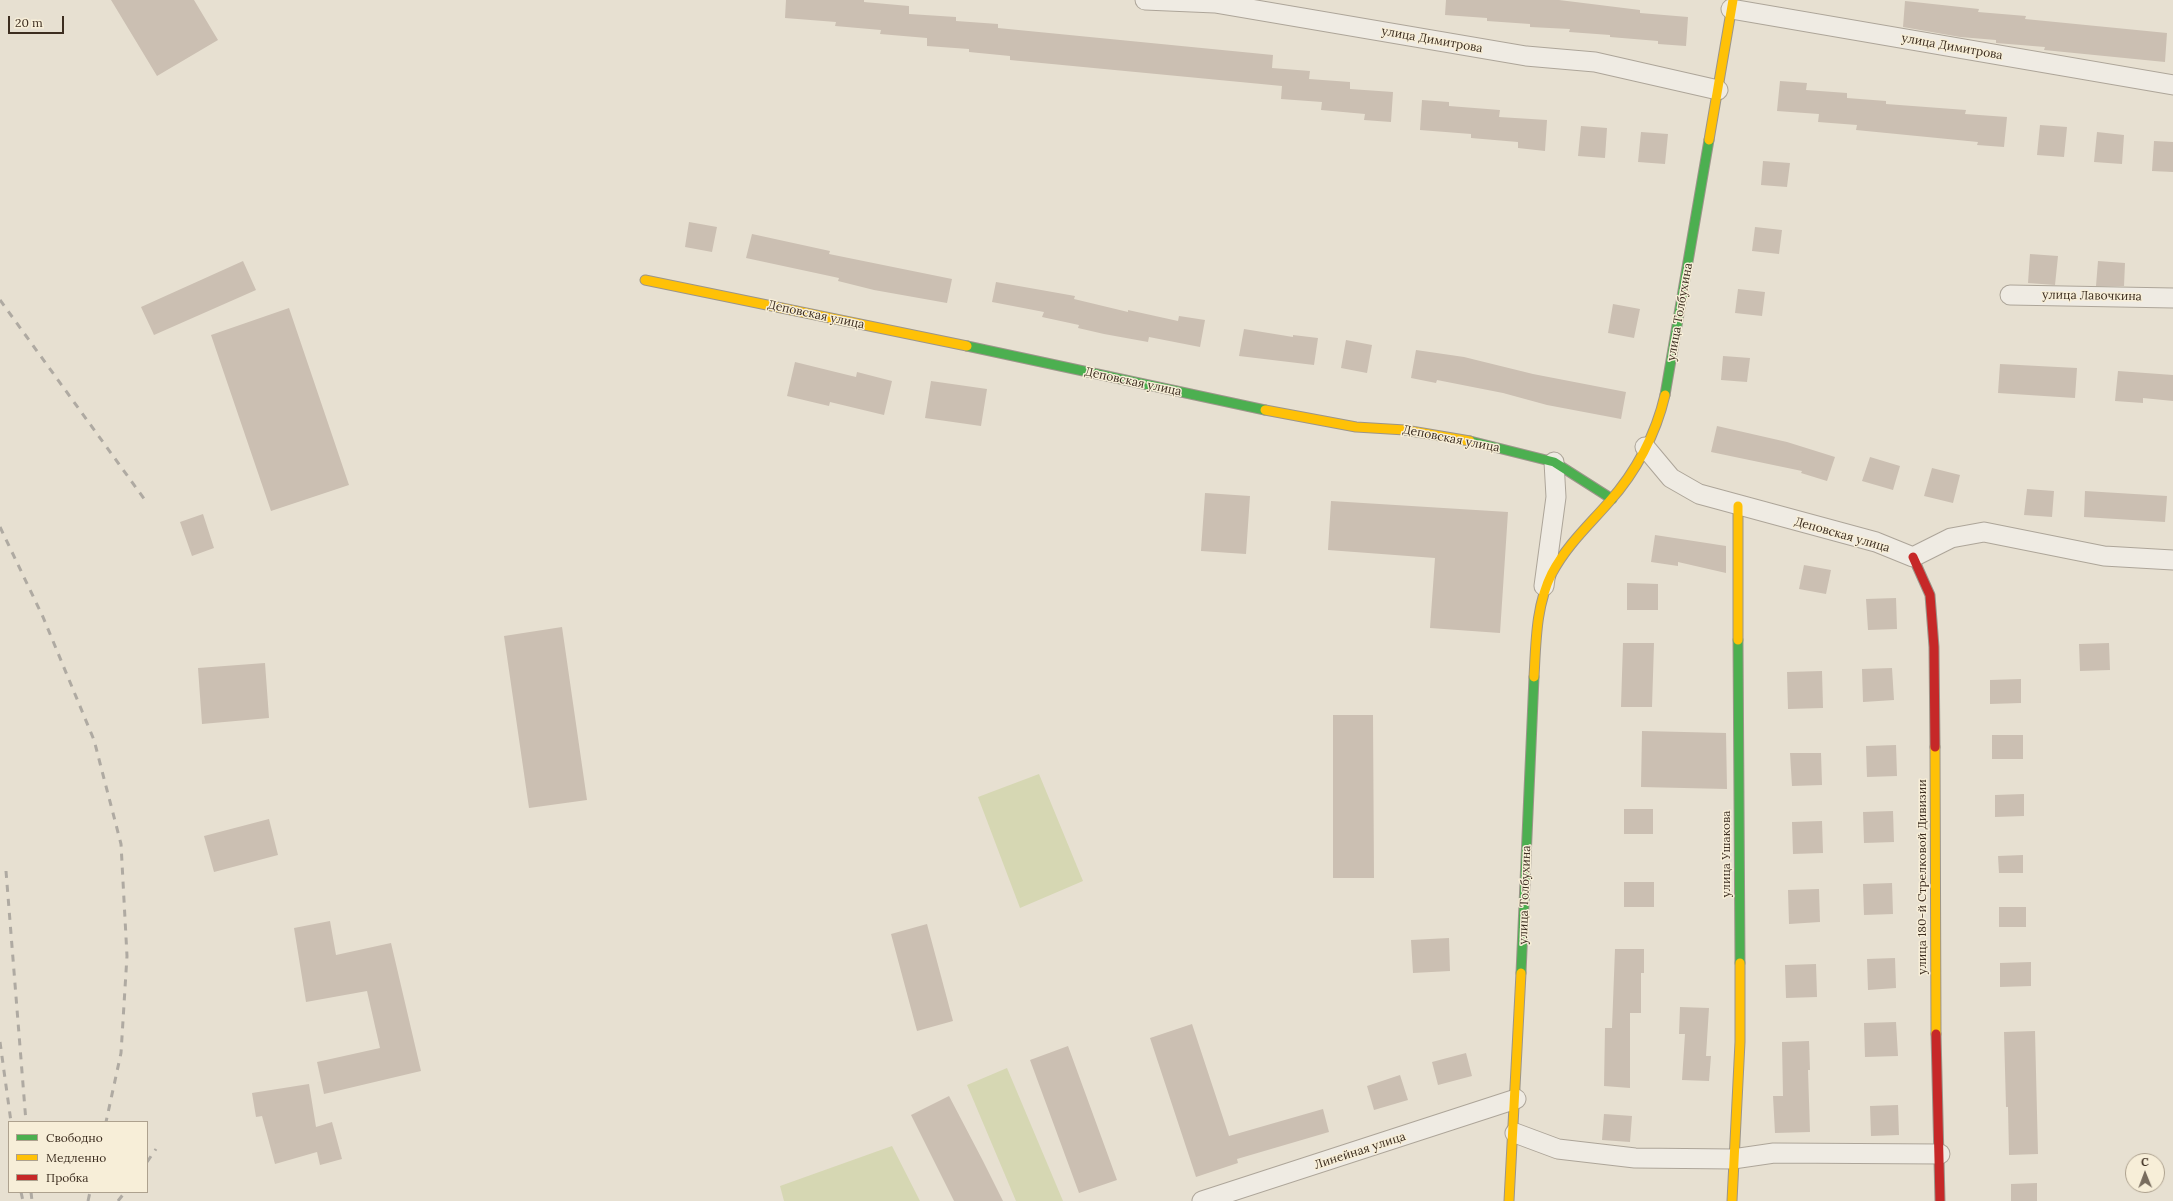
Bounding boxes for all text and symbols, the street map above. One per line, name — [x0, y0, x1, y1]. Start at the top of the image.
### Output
scale bar — [10, 8, 66, 34]
text: 20 m — [15, 15, 43, 30]
street label: улица Димитрова — [1380, 24, 1484, 56]
street label: улица Димитрова — [1900, 31, 2004, 63]
street label: улица Толбухина — [1664, 262, 1696, 362]
street label: улица Лавочкина — [2042, 288, 2142, 304]
street label: Деповская улица — [766, 298, 866, 332]
street label: Деповская улица — [1083, 365, 1183, 399]
street label: Деповская улица — [1401, 423, 1501, 455]
street label: Деповская улица — [1793, 514, 1891, 556]
street label: улица 180-й Стрелковой Дивизии — [1916, 779, 1930, 975]
street label: улица Ушакова — [1720, 811, 1734, 897]
street label: улица Толбухина — [1516, 845, 1534, 945]
legend — [8, 1121, 148, 1193]
street label: Линейная улица — [1313, 1129, 1407, 1173]
text: Свободно — [46, 1130, 103, 1145]
text: Медленно — [46, 1150, 106, 1165]
north arrow — [2125, 1153, 2165, 1193]
text: С — [2141, 1155, 2149, 1169]
text: Пробка — [46, 1170, 88, 1185]

